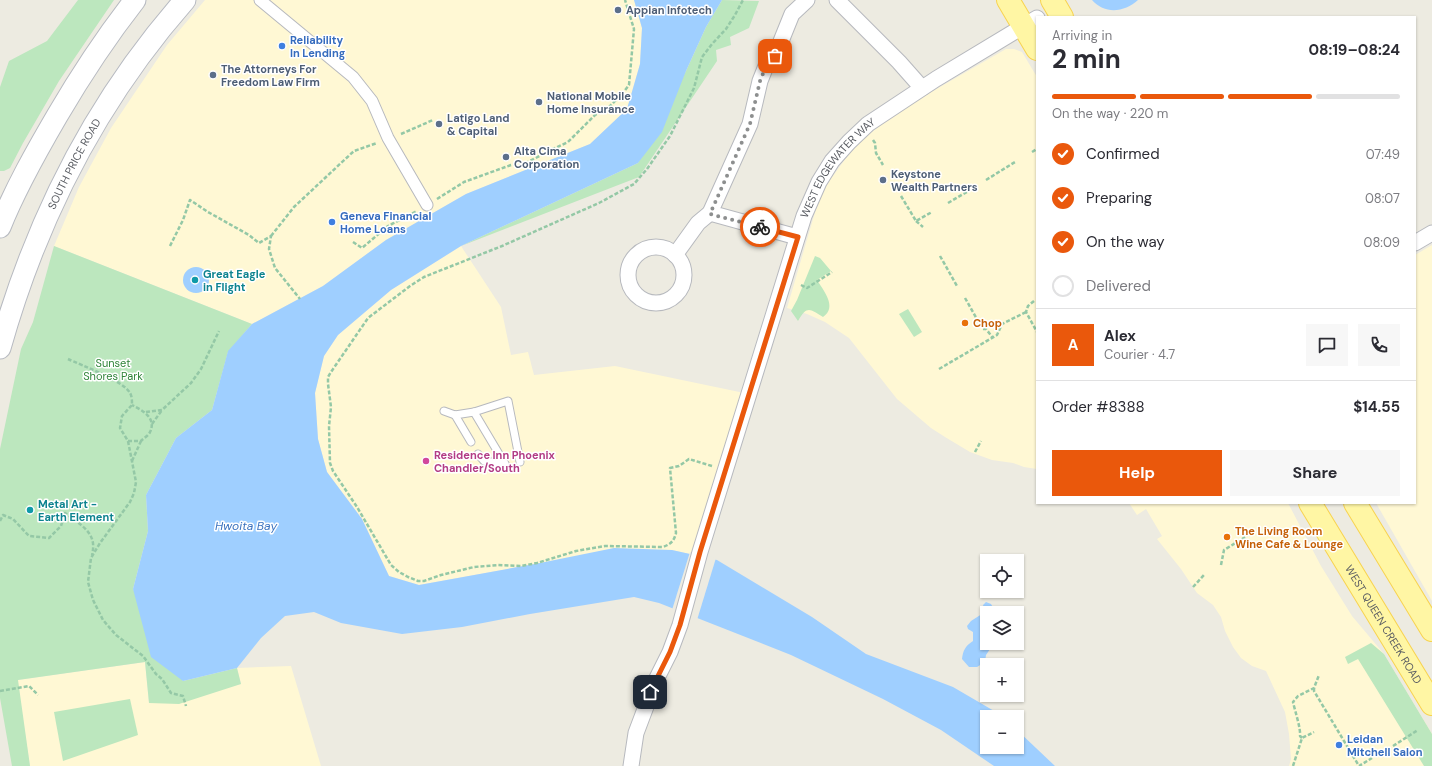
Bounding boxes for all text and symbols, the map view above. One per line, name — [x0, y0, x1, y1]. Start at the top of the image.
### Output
place label: Appian Infotech — [626, 3, 712, 17]
marker: Appian Infotech — [613, 5, 623, 15]
text: Arriving in — [1052, 27, 1112, 44]
place label: Reliability In Lending — [290, 33, 346, 60]
pin — [758, 39, 792, 73]
text: 08:19–08:24 — [1309, 40, 1400, 60]
marker: Reliability In Lending — [277, 41, 287, 51]
text: 2 min — [1052, 42, 1121, 76]
icon: bag — [764, 45, 786, 67]
place label: The Attorneys For Freedom Law Firm — [221, 62, 320, 89]
marker: The Attorneys For Freedom Law Firm — [208, 70, 218, 80]
place label: National Mobile Home Insurance — [547, 89, 635, 116]
marker: National Mobile Home Insurance — [534, 97, 544, 107]
text: On the way · 220 m — [1052, 105, 1168, 122]
place label: Latigo Land & Capital — [447, 111, 510, 138]
street label: WEST EDGEWATER WAY — [797, 114, 878, 220]
street label: SOUTH PRICE ROAD — [45, 115, 104, 211]
marker: Latigo Land & Capital — [434, 119, 444, 129]
icon: check — [1052, 143, 1074, 165]
place label: Alta Cima Corporation — [514, 144, 580, 171]
text: Confirmed — [1086, 144, 1160, 164]
text: 07:49 — [1366, 146, 1400, 163]
marker: Alta Cima Corporation — [501, 152, 511, 162]
place label: Keystone Wealth Partners — [891, 167, 978, 194]
marker: Keystone Wealth Partners — [878, 175, 888, 185]
icon: check — [1052, 187, 1074, 209]
text: Preparing — [1086, 188, 1152, 208]
text: 08:07 — [1365, 190, 1400, 207]
courier — [740, 207, 780, 247]
place label: Geneva Financial Home Loans — [340, 209, 432, 236]
icon: bike — [749, 216, 771, 238]
marker: Geneva Financial Home Loans — [327, 217, 337, 227]
icon: check — [1052, 231, 1074, 253]
text: On the way — [1086, 232, 1165, 252]
text: 08:09 — [1364, 234, 1400, 251]
place label: Great Eagle in Flight — [203, 267, 266, 294]
marker: Great Eagle in Flight — [190, 275, 200, 285]
text: Delivered — [1086, 276, 1151, 296]
place label: Chop — [973, 316, 1002, 330]
marker: Chop — [960, 318, 970, 328]
button: chat — [1306, 324, 1348, 366]
button: phone — [1358, 324, 1400, 366]
text: Alex — [1104, 326, 1136, 346]
text: A — [1068, 335, 1078, 355]
text: Courier · 4.7 — [1104, 346, 1175, 363]
park label: Sunset Shores Park — [83, 356, 143, 383]
text: Order #8388 — [1052, 397, 1145, 417]
text: $14.55 — [1353, 397, 1400, 417]
place label: Residence Inn Phoenix Chandler/South — [434, 448, 555, 475]
button: Help — [1052, 450, 1222, 496]
button: Share — [1230, 450, 1400, 496]
marker: Residence Inn Phoenix Chandler/South — [421, 456, 431, 466]
place label: Metal Art - Earth Element — [38, 497, 114, 524]
marker: Metal Art - Earth Element — [25, 505, 35, 515]
water label: Hwoita Bay — [215, 518, 277, 534]
place label: The Living Room Wine Cafe & Lounge — [1235, 524, 1344, 551]
marker: The Living Room Wine Cafe & Lounge — [1222, 532, 1232, 542]
map controls — [980, 554, 1024, 754]
button: locate — [980, 554, 1024, 598]
street label: WEST QUEEN CREEK ROAD — [1342, 562, 1425, 687]
button: layers — [980, 606, 1024, 650]
button: + — [980, 658, 1024, 702]
pin — [633, 675, 667, 709]
icon: home — [639, 681, 661, 703]
button: − — [980, 710, 1024, 754]
place label: Leidan Mitchell Salon — [1347, 732, 1423, 759]
marker: Leidan Mitchell Salon — [1334, 740, 1344, 750]

